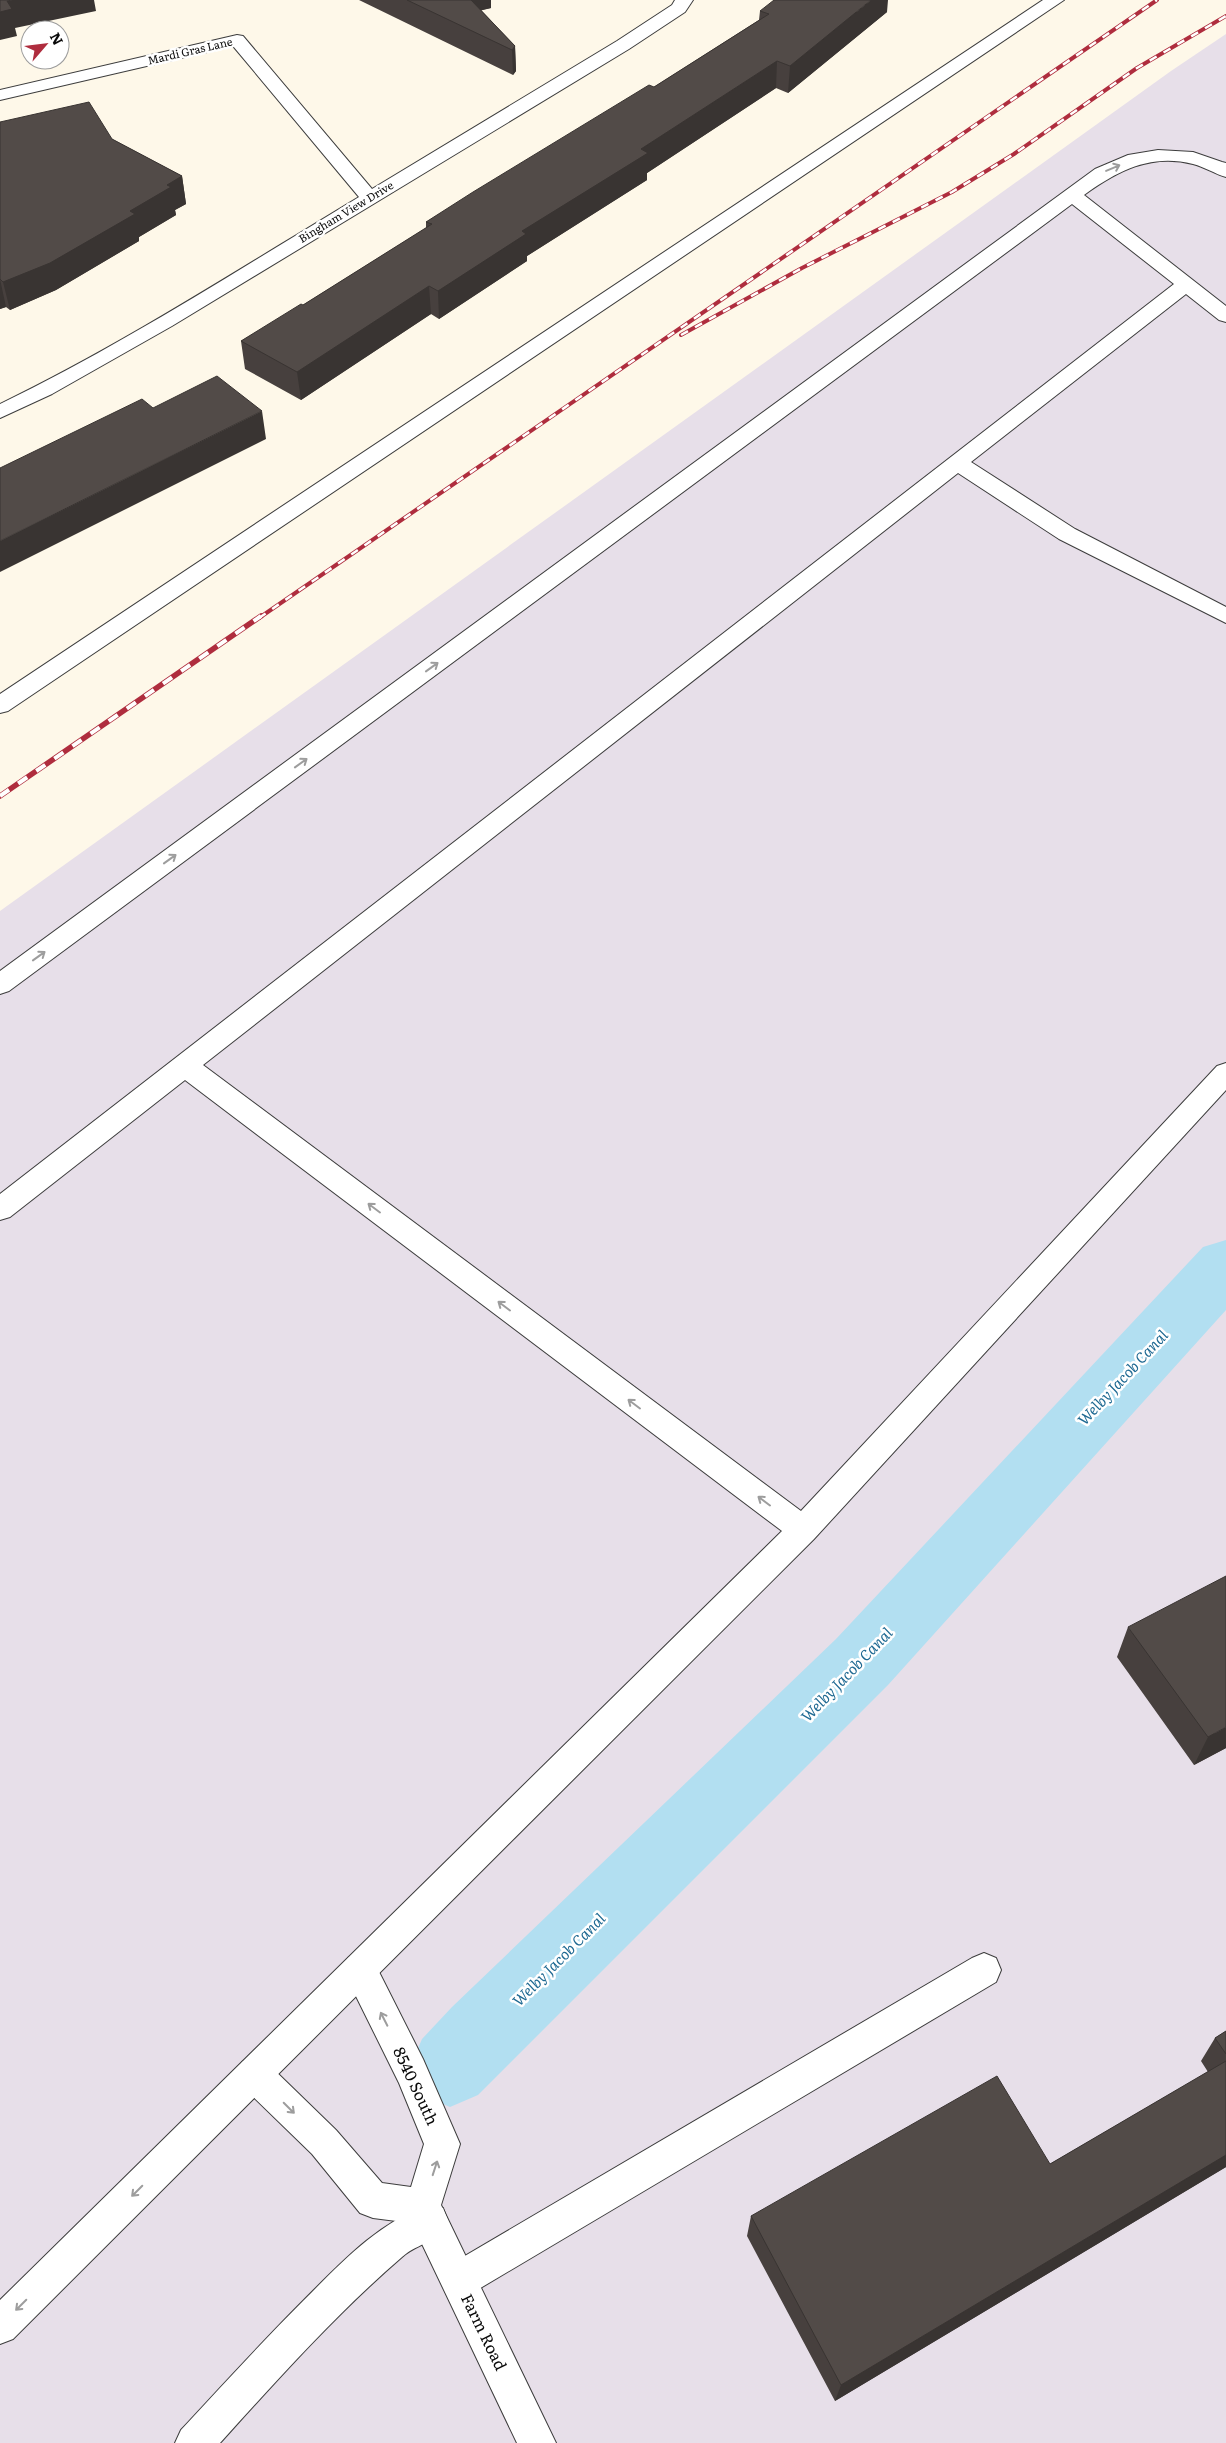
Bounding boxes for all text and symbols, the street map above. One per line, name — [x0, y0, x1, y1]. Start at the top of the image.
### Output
north arrow — [20, 20, 70, 70]
text: N — [46, 29, 69, 49]
street label: Mardi Gras Lane — [146, 32, 234, 68]
one-way arrow — [1105, 163, 1120, 173]
street label: Bingham View Drive — [295, 176, 396, 246]
one-way arrow — [425, 662, 439, 672]
one-way arrow — [294, 758, 308, 768]
one-way arrow — [163, 854, 176, 865]
one-way arrow — [32, 950, 45, 961]
one-way arrow — [368, 1203, 381, 1214]
one-way arrow — [497, 1301, 511, 1311]
water label: Welby Jacob Canal — [1071, 1323, 1173, 1430]
one-way arrow — [628, 1398, 641, 1409]
one-way arrow — [757, 1496, 771, 1506]
water label: Welby Jacob Canal — [795, 1621, 898, 1726]
water label: Welby Jacob Canal — [506, 1907, 610, 2011]
one-way arrow — [379, 2012, 388, 2027]
street label: 8540 South — [388, 2043, 446, 2129]
one-way arrow — [283, 2102, 295, 2114]
one-way arrow — [431, 2160, 440, 2176]
one-way arrow — [130, 2185, 143, 2197]
street label: Farm Road — [456, 2289, 514, 2374]
one-way arrow — [15, 2299, 27, 2311]

